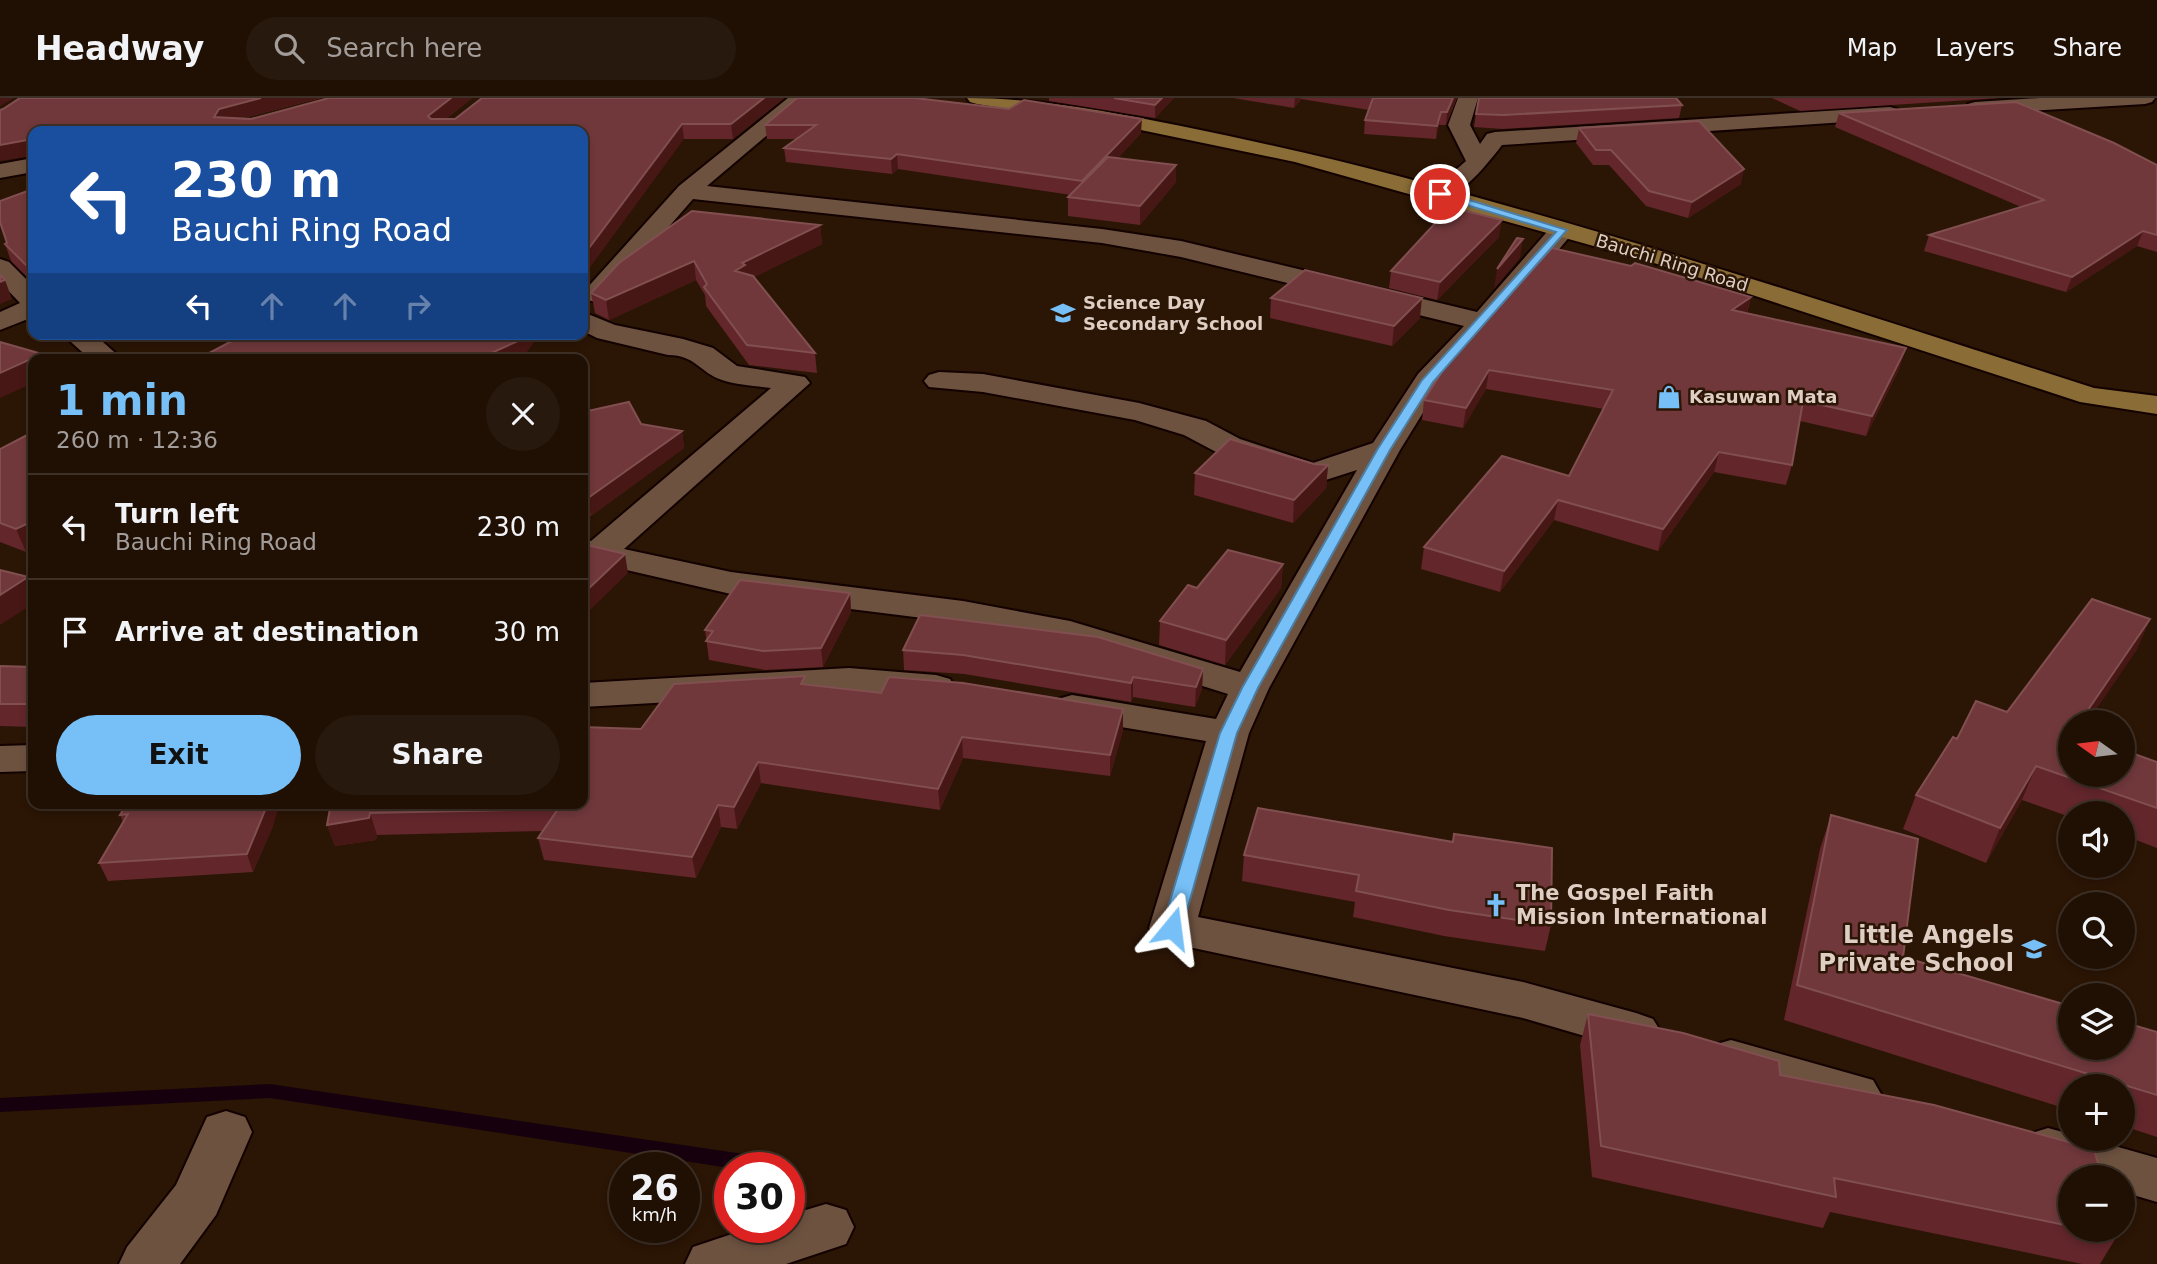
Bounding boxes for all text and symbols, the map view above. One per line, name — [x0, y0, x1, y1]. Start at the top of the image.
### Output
search box — [246, 17, 736, 80]
text: Headway — [35, 29, 204, 68]
icon: search — [270, 29, 308, 67]
text: Search here — [326, 33, 482, 63]
text: Map — [1847, 34, 1897, 62]
text: Layers — [1935, 34, 2015, 62]
text: Share — [2053, 34, 2122, 62]
text: 230 m — [171, 152, 341, 209]
icon: left — [56, 154, 147, 245]
pin — [1410, 164, 1470, 224]
icon: arrive — [1421, 175, 1459, 213]
text: Bauchi Ring Road — [171, 211, 452, 249]
street label: Bauchi Ring Road — [1594, 229, 1751, 296]
icon: left — [180, 287, 218, 325]
icon: ahead — [253, 287, 291, 325]
icon: ahead — [326, 287, 364, 325]
icon: right — [399, 287, 437, 325]
place label: Science Day Secondary School — [1083, 292, 1263, 334]
school or university icon: Science Day Secondary School — [1049, 299, 1077, 327]
text: 1 min — [56, 376, 188, 425]
button: close — [486, 377, 560, 451]
shop icon: Kasuwan Mata — [1655, 383, 1683, 411]
place label: Kasuwan Mata — [1689, 386, 1837, 407]
text: 260 m · 12:36 — [56, 427, 218, 453]
text: Turn left — [115, 499, 239, 529]
icon: left — [56, 508, 94, 546]
text: 230 m — [477, 512, 560, 542]
text: Bauchi Ring Road — [115, 529, 317, 555]
icon: arrive — [56, 613, 94, 651]
text: Arrive at destination — [115, 617, 419, 647]
text: 30 m — [493, 617, 560, 647]
north arrow — [2058, 710, 2135, 788]
map controls — [2058, 710, 2135, 1242]
button: Exit — [56, 715, 301, 795]
button: Share — [315, 715, 560, 795]
button: sound — [2058, 801, 2135, 878]
place label: The Gospel Faith Mission International — [1516, 881, 1768, 929]
position arrow — [1135, 891, 1209, 965]
church icon: The Gospel Faith Mission International — [1482, 891, 1510, 919]
button: search — [2058, 892, 2135, 969]
place label: Little Angels Private School — [1819, 921, 2014, 977]
school or university icon: Little Angels Private School — [2020, 935, 2048, 963]
button: layers — [2058, 983, 2135, 1060]
button: + — [2058, 1074, 2135, 1151]
speed limit sign: 30 — [714, 1152, 805, 1243]
button: − — [2058, 1165, 2135, 1242]
text: 26 — [630, 1168, 679, 1208]
text: km/h — [632, 1204, 677, 1225]

